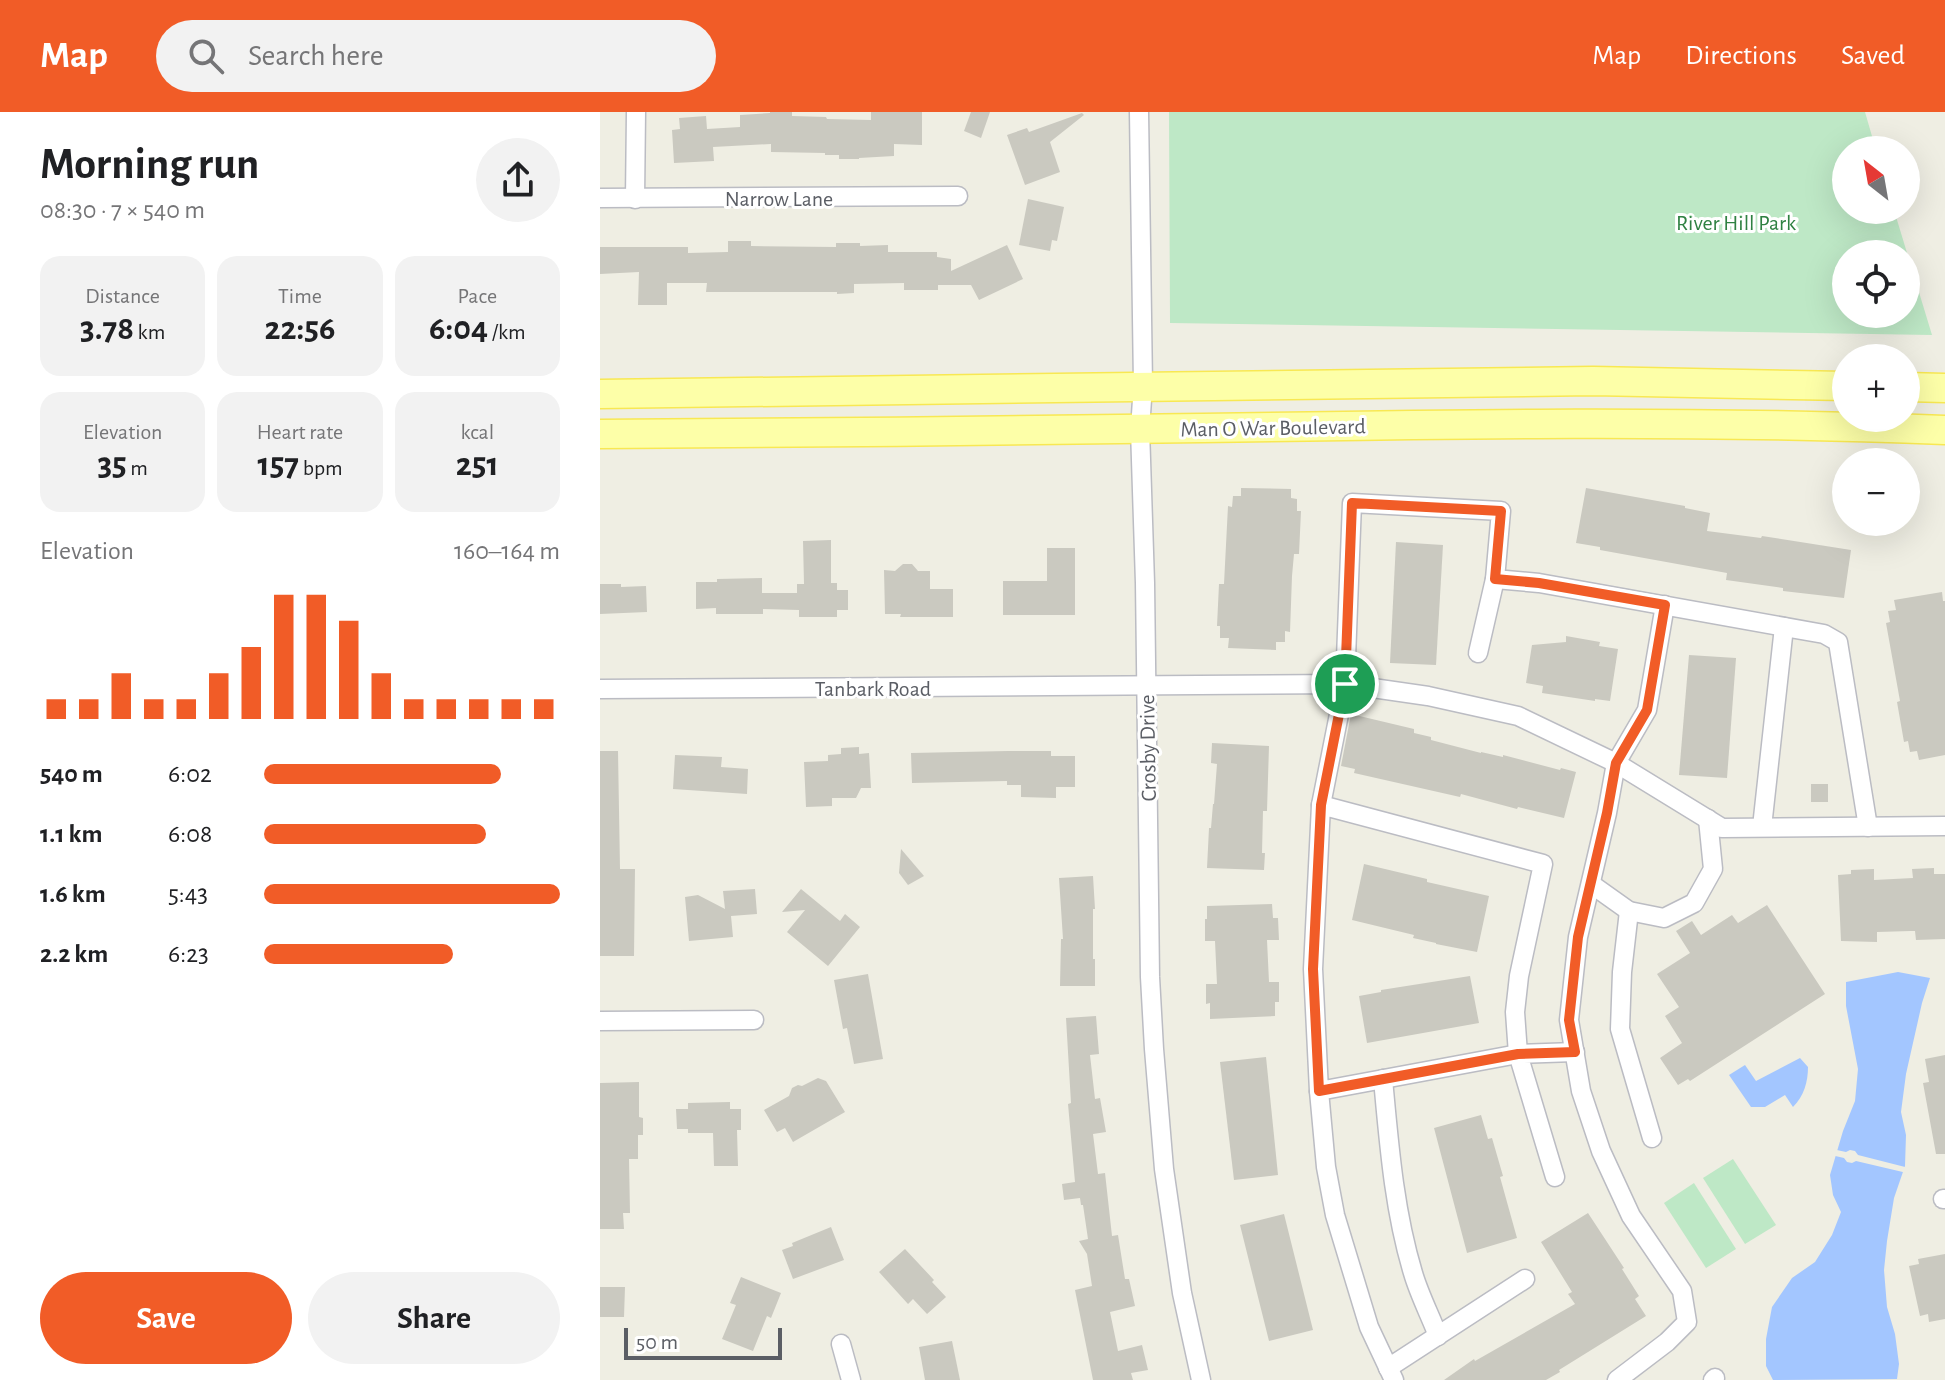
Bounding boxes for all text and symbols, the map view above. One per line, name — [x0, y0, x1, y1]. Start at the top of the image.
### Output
search box — [156, 20, 716, 92]
icon: search — [184, 34, 228, 78]
text: Map — [40, 37, 108, 75]
text: Search here — [248, 41, 384, 71]
text: Map — [1592, 42, 1641, 70]
text: Directions — [1685, 42, 1797, 70]
text: Saved — [1841, 42, 1905, 70]
north arrow — [1832, 136, 1920, 224]
map controls — [1832, 136, 1920, 536]
button: share — [476, 138, 560, 222]
text: Morning run — [40, 143, 259, 187]
street label: Narrow Lane — [725, 188, 833, 210]
text: 08:30 · 7 × 540 m — [40, 197, 205, 223]
park label: River Hill Park — [1676, 212, 1796, 234]
button: locate — [1832, 240, 1920, 328]
text: Distance — [85, 285, 160, 307]
text: Time — [278, 285, 322, 307]
text: Pace — [458, 285, 497, 307]
text: 3.78 — [80, 312, 134, 346]
text: 22:56 — [265, 312, 335, 346]
text: 6:04 — [429, 312, 488, 346]
text: km — [134, 321, 165, 343]
text: /km — [488, 321, 526, 343]
button: + — [1832, 344, 1920, 432]
street label: Man O War Boulevard — [1180, 415, 1366, 441]
text: Elevation — [83, 421, 162, 443]
text: Heart rate — [257, 421, 343, 443]
text: kcal — [461, 421, 494, 443]
text: 35 — [97, 448, 127, 482]
text: 157 — [257, 448, 299, 482]
text: 251 — [456, 448, 499, 482]
button: − — [1832, 448, 1920, 536]
text: m — [127, 457, 148, 479]
text: bpm — [299, 457, 343, 479]
text: Elevation — [40, 538, 134, 564]
text: 160–164 m — [454, 538, 560, 564]
pin — [1311, 650, 1379, 718]
icon: arrive — [1323, 662, 1367, 706]
street label: Tanbark Road — [815, 678, 931, 700]
street label: Crosby Drive — [1136, 694, 1160, 802]
text: 540 m — [40, 761, 103, 787]
text: 6:02 — [168, 761, 212, 787]
text: 1.1 km — [40, 821, 102, 847]
text: 6:08 — [168, 821, 212, 847]
text: 1.6 km — [40, 881, 106, 907]
text: 5:43 — [168, 881, 208, 907]
text: 2.2 km — [40, 941, 108, 967]
text: 6:23 — [168, 941, 209, 967]
button: Save — [40, 1272, 292, 1364]
button: Share — [308, 1272, 560, 1364]
scale bar — [624, 1324, 782, 1360]
text: 50 m — [636, 1331, 678, 1353]

